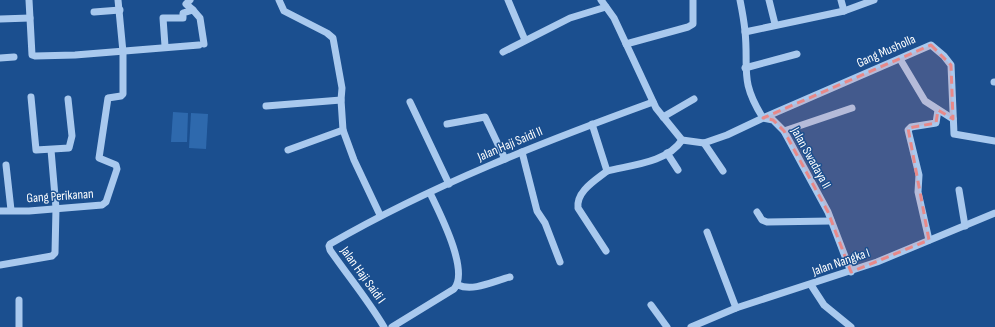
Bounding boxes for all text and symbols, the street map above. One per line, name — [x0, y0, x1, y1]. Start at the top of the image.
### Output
street label: Gang Musholla — [854, 31, 918, 71]
street label: Jalan Haji Saidi II — [474, 123, 545, 165]
street label: Jalan Swadaya II — [787, 124, 834, 192]
street label: Gang Perikanan — [26, 186, 94, 206]
street label: Jalan Haji Saidi I — [336, 243, 389, 307]
street label: Jalan Nangka I — [809, 245, 872, 280]

